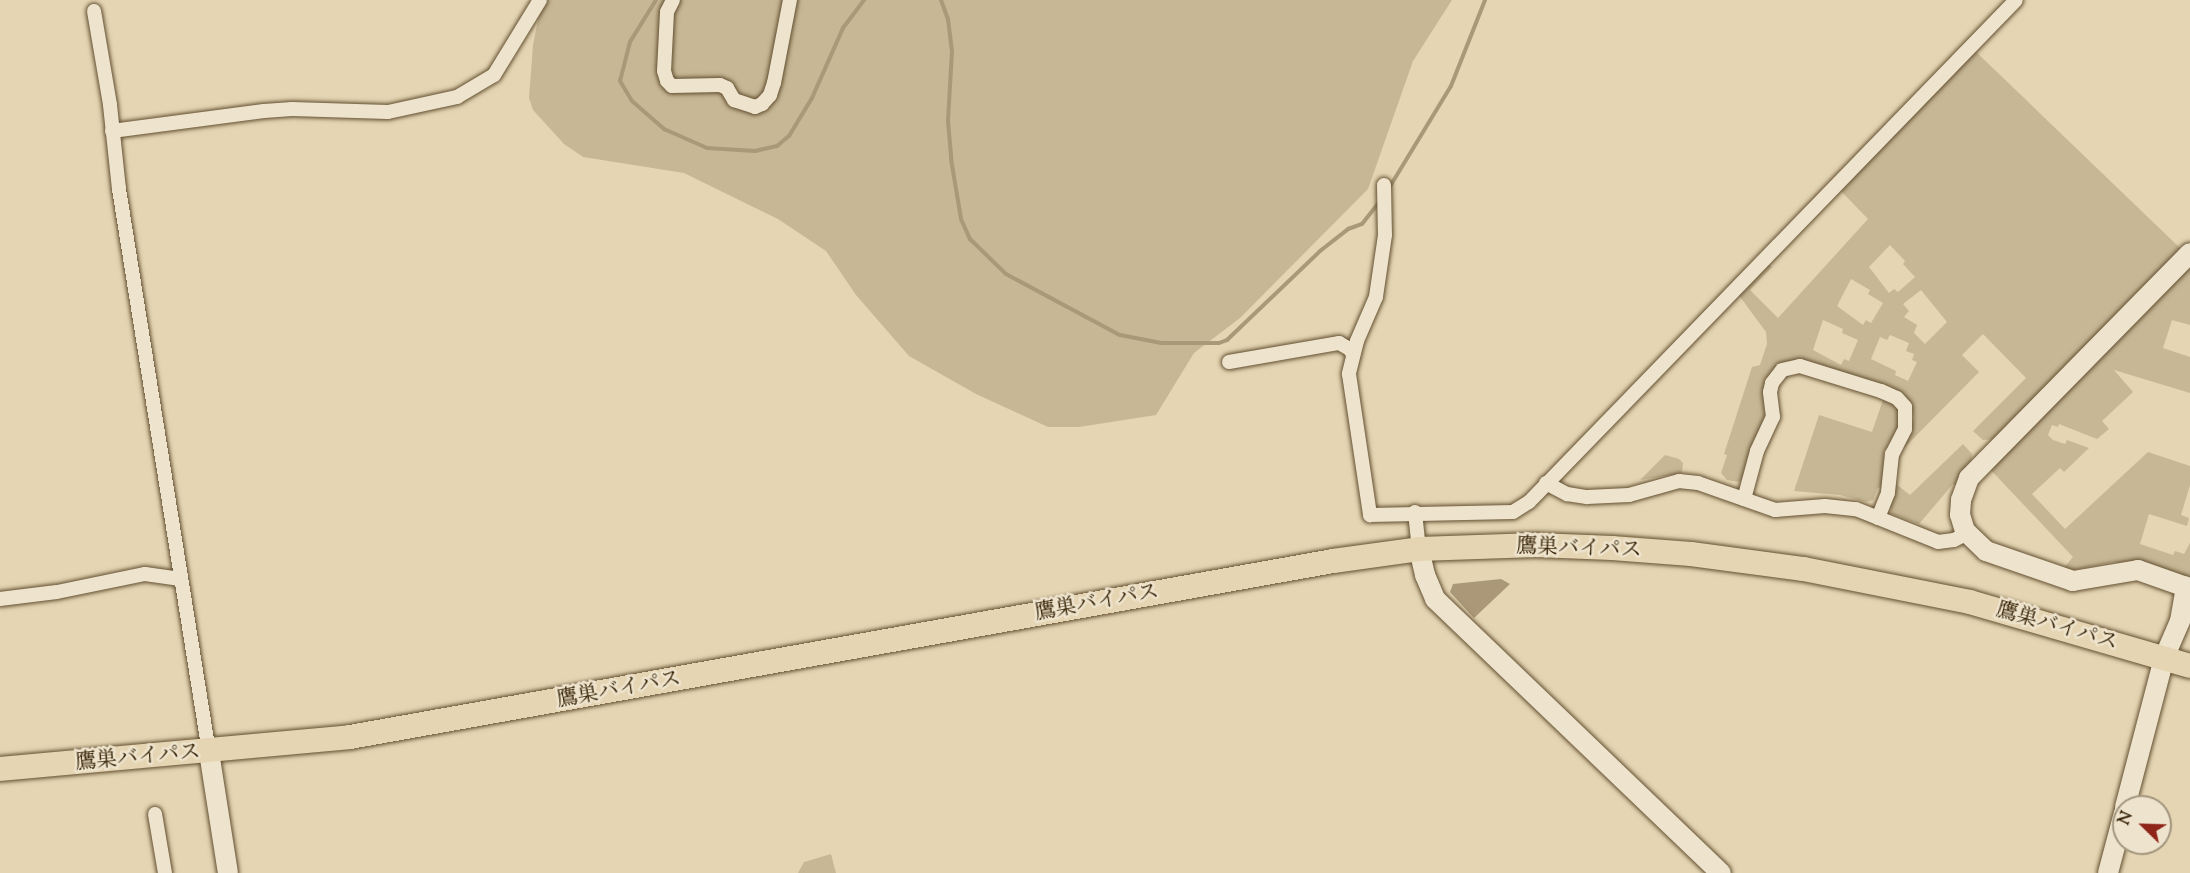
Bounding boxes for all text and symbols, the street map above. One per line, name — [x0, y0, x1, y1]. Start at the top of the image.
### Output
street label: 鷹巣バイパス — [1516, 534, 1642, 564]
street label: 鷹巣バイパス — [1033, 580, 1161, 626]
street label: 鷹巣バイパス — [1993, 598, 2121, 656]
street label: 鷹巣バイパス — [555, 667, 683, 713]
street label: 鷹巣バイパス — [74, 740, 202, 776]
north arrow — [2112, 795, 2172, 855]
text: N — [2114, 808, 2140, 829]

